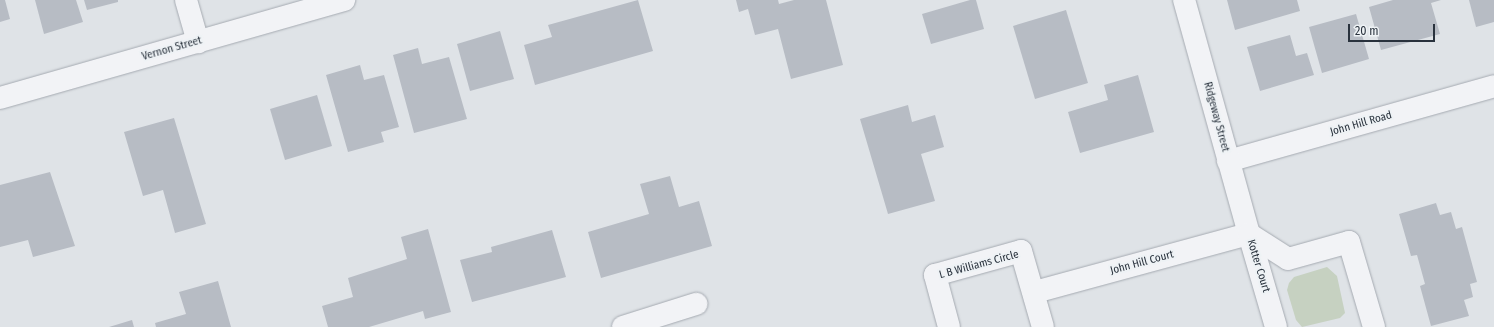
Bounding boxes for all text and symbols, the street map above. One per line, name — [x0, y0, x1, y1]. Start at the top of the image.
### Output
scale bar — [1350, 16, 1437, 42]
text: 20 m — [1355, 24, 1379, 38]
street label: Vernon Street — [141, 34, 203, 64]
street label: Ridgeway Street — [1200, 81, 1232, 153]
street label: John Hill Road — [1329, 109, 1393, 139]
street label: Kotter Court — [1244, 238, 1272, 294]
street label: L B Williams Circle — [938, 248, 1020, 282]
street label: John Hill Court — [1109, 248, 1175, 278]

